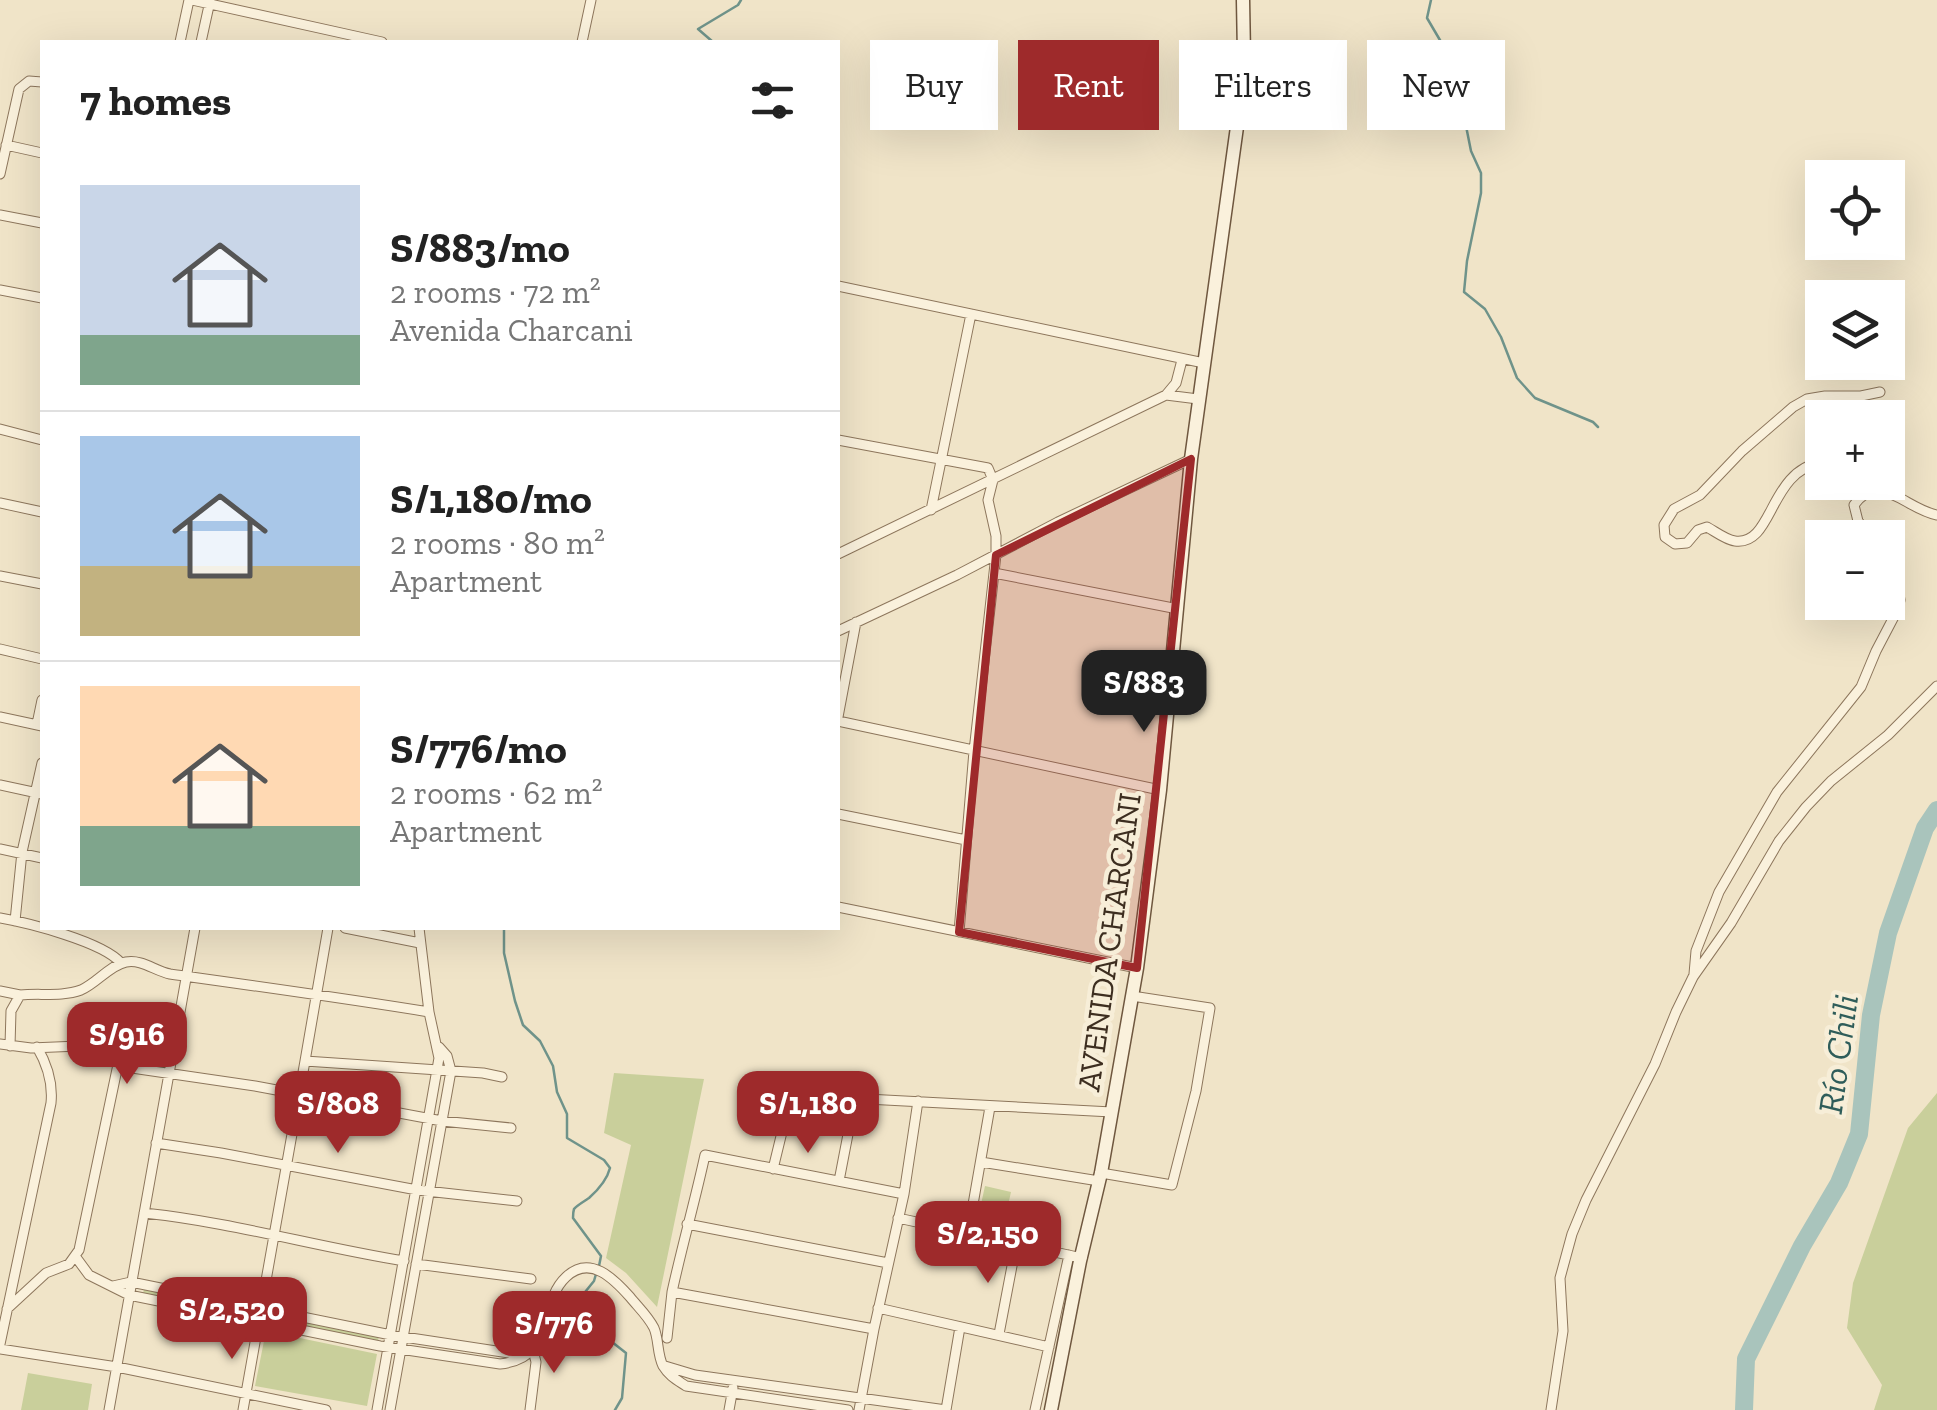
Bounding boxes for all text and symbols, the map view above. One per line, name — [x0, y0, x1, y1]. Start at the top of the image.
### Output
chip: Buy — [870, 40, 998, 130]
chip: Rent — [1018, 40, 1159, 130]
chip: Filters — [1179, 40, 1347, 130]
chip: New — [1367, 40, 1505, 130]
icon: filters — [745, 73, 800, 128]
text: 7 homes — [80, 75, 231, 126]
map controls — [1805, 160, 1905, 620]
button: locate — [1805, 160, 1905, 260]
text: S/883/mo — [390, 222, 570, 273]
icon: home — [160, 225, 280, 345]
text: 2 rooms · 72 m² — [390, 273, 601, 311]
button: layers — [1805, 280, 1905, 380]
text: Avenida Charcani — [390, 311, 633, 349]
button: + — [1805, 400, 1905, 500]
text: S/1,180/mo — [390, 473, 592, 524]
icon: home — [160, 476, 280, 596]
button: − — [1805, 520, 1905, 620]
text: 2 rooms · 80 m² — [390, 524, 605, 562]
text: Apartment — [390, 562, 542, 600]
pin: S/883 — [1074, 650, 1214, 735]
text: S/883 — [1103, 663, 1185, 701]
text: S/776/mo — [390, 723, 567, 774]
icon: home — [160, 726, 280, 846]
text: 2 rooms · 62 m² — [390, 774, 603, 812]
street label: AVENIDA CHARCANI — [1069, 790, 1149, 1094]
text: Apartment — [390, 812, 542, 850]
water label: Río Chili — [1809, 991, 1867, 1117]
pin: S/916 — [57, 1002, 197, 1087]
text: S/916 — [89, 1015, 165, 1053]
pin: S/808 — [268, 1071, 408, 1156]
pin: S/1,180 — [716, 1071, 900, 1156]
text: S/808 — [297, 1084, 379, 1122]
text: S/1,180 — [759, 1084, 857, 1122]
pin: S/2,150 — [896, 1201, 1080, 1286]
text: S/2,150 — [937, 1214, 1039, 1252]
pin: S/2,520 — [140, 1277, 324, 1362]
text: S/2,520 — [179, 1290, 285, 1328]
pin: S/776 — [484, 1291, 624, 1376]
text: S/776 — [515, 1304, 593, 1342]

